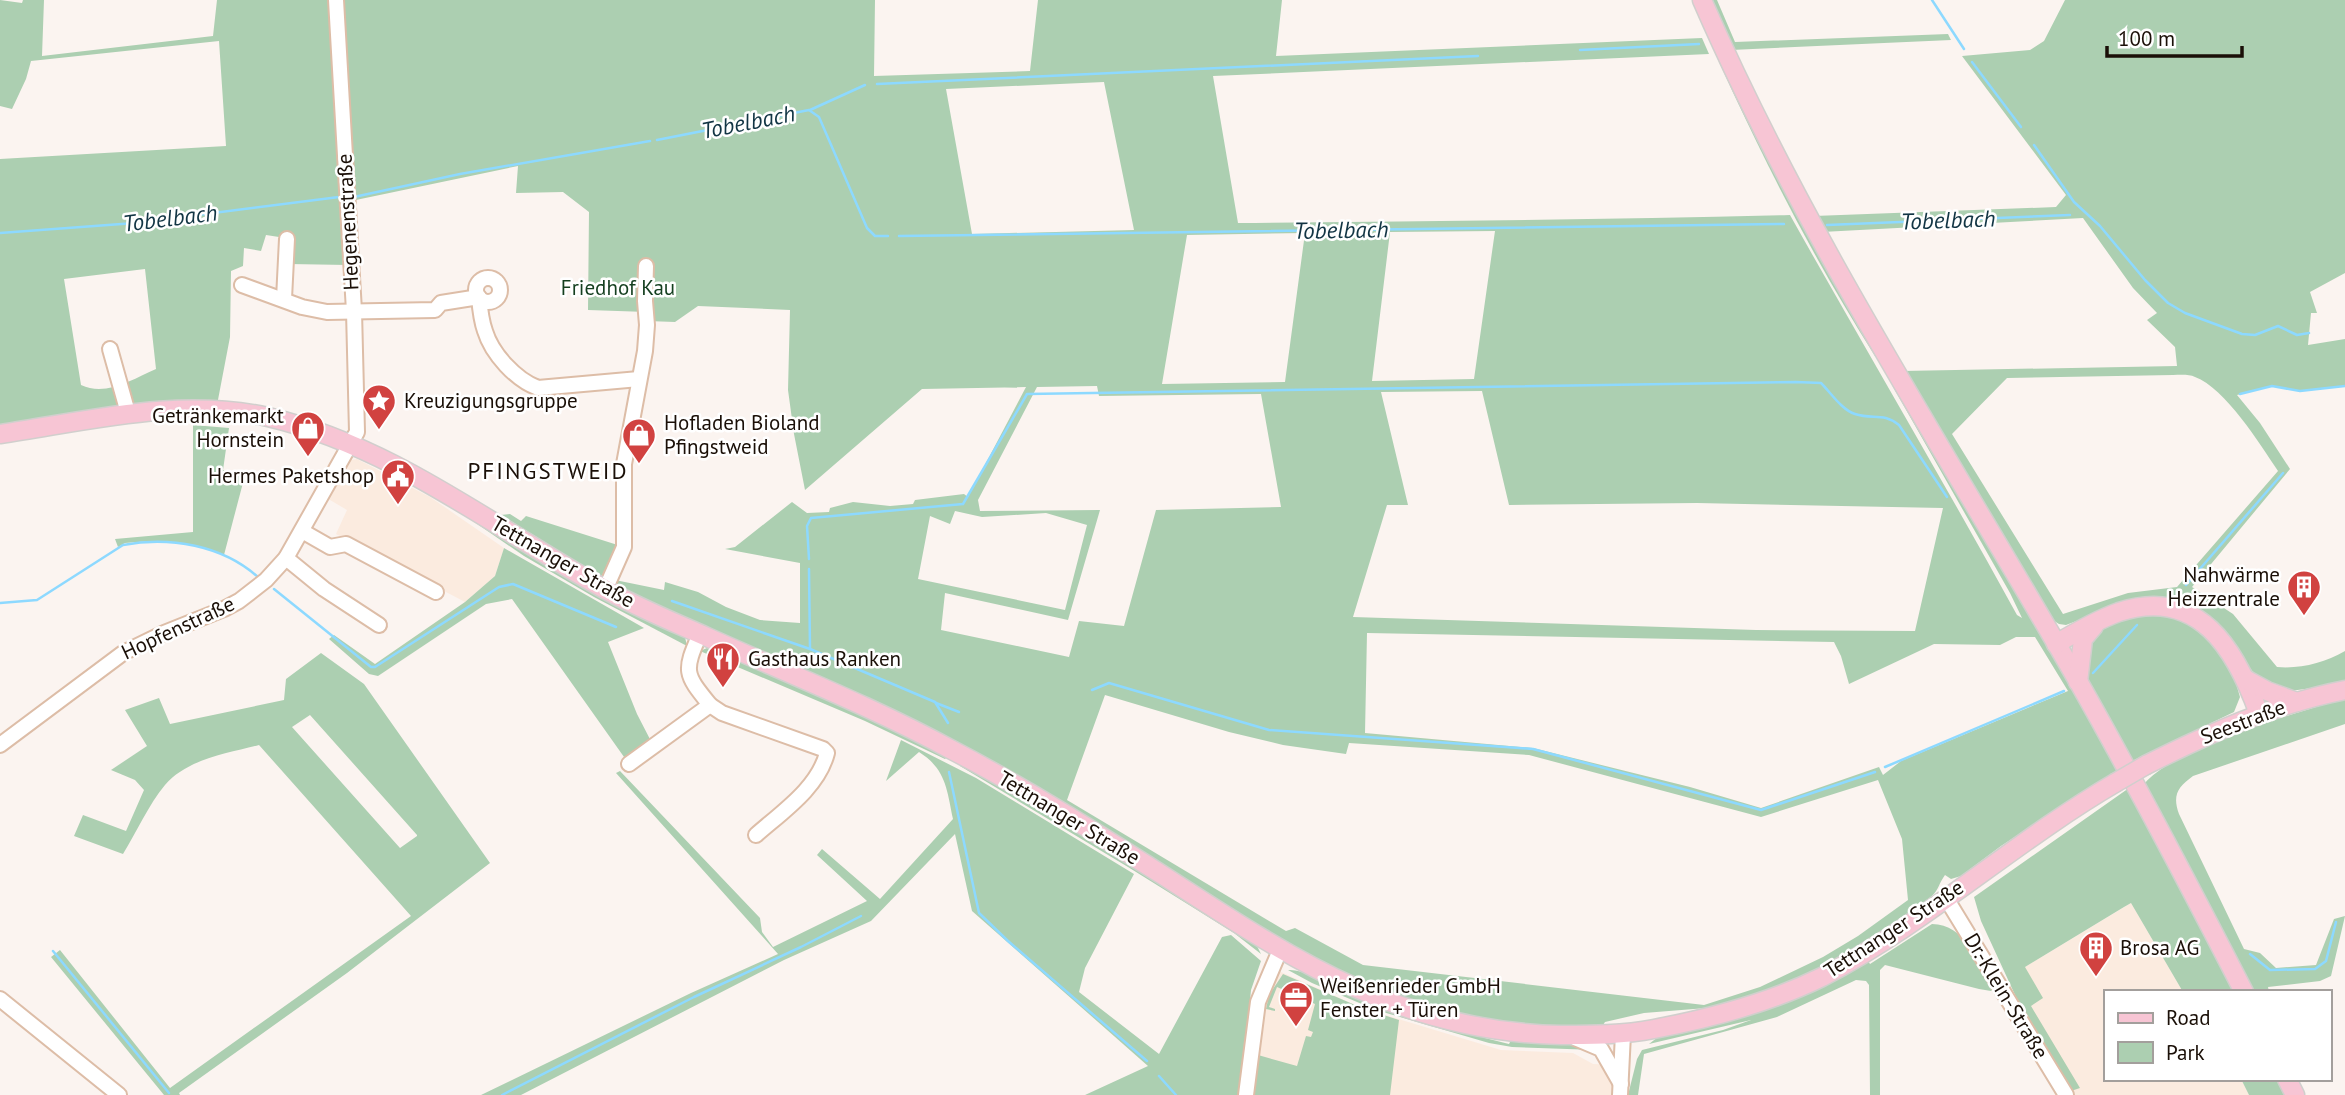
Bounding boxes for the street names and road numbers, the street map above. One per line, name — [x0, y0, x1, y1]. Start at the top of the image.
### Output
street label: Hegenenstraße — [330, 153, 365, 291]
street label: Tettnanger Straße — [487, 510, 640, 613]
street label: Hopfenstraße — [117, 590, 239, 666]
street label: Seestraße — [2196, 693, 2289, 750]
street label: Tettnanger Straße — [993, 765, 1145, 871]
street label: Tettnanger Straße — [1819, 873, 1969, 984]
street label: Dr.-Klein-Straße — [1958, 928, 2055, 1064]

